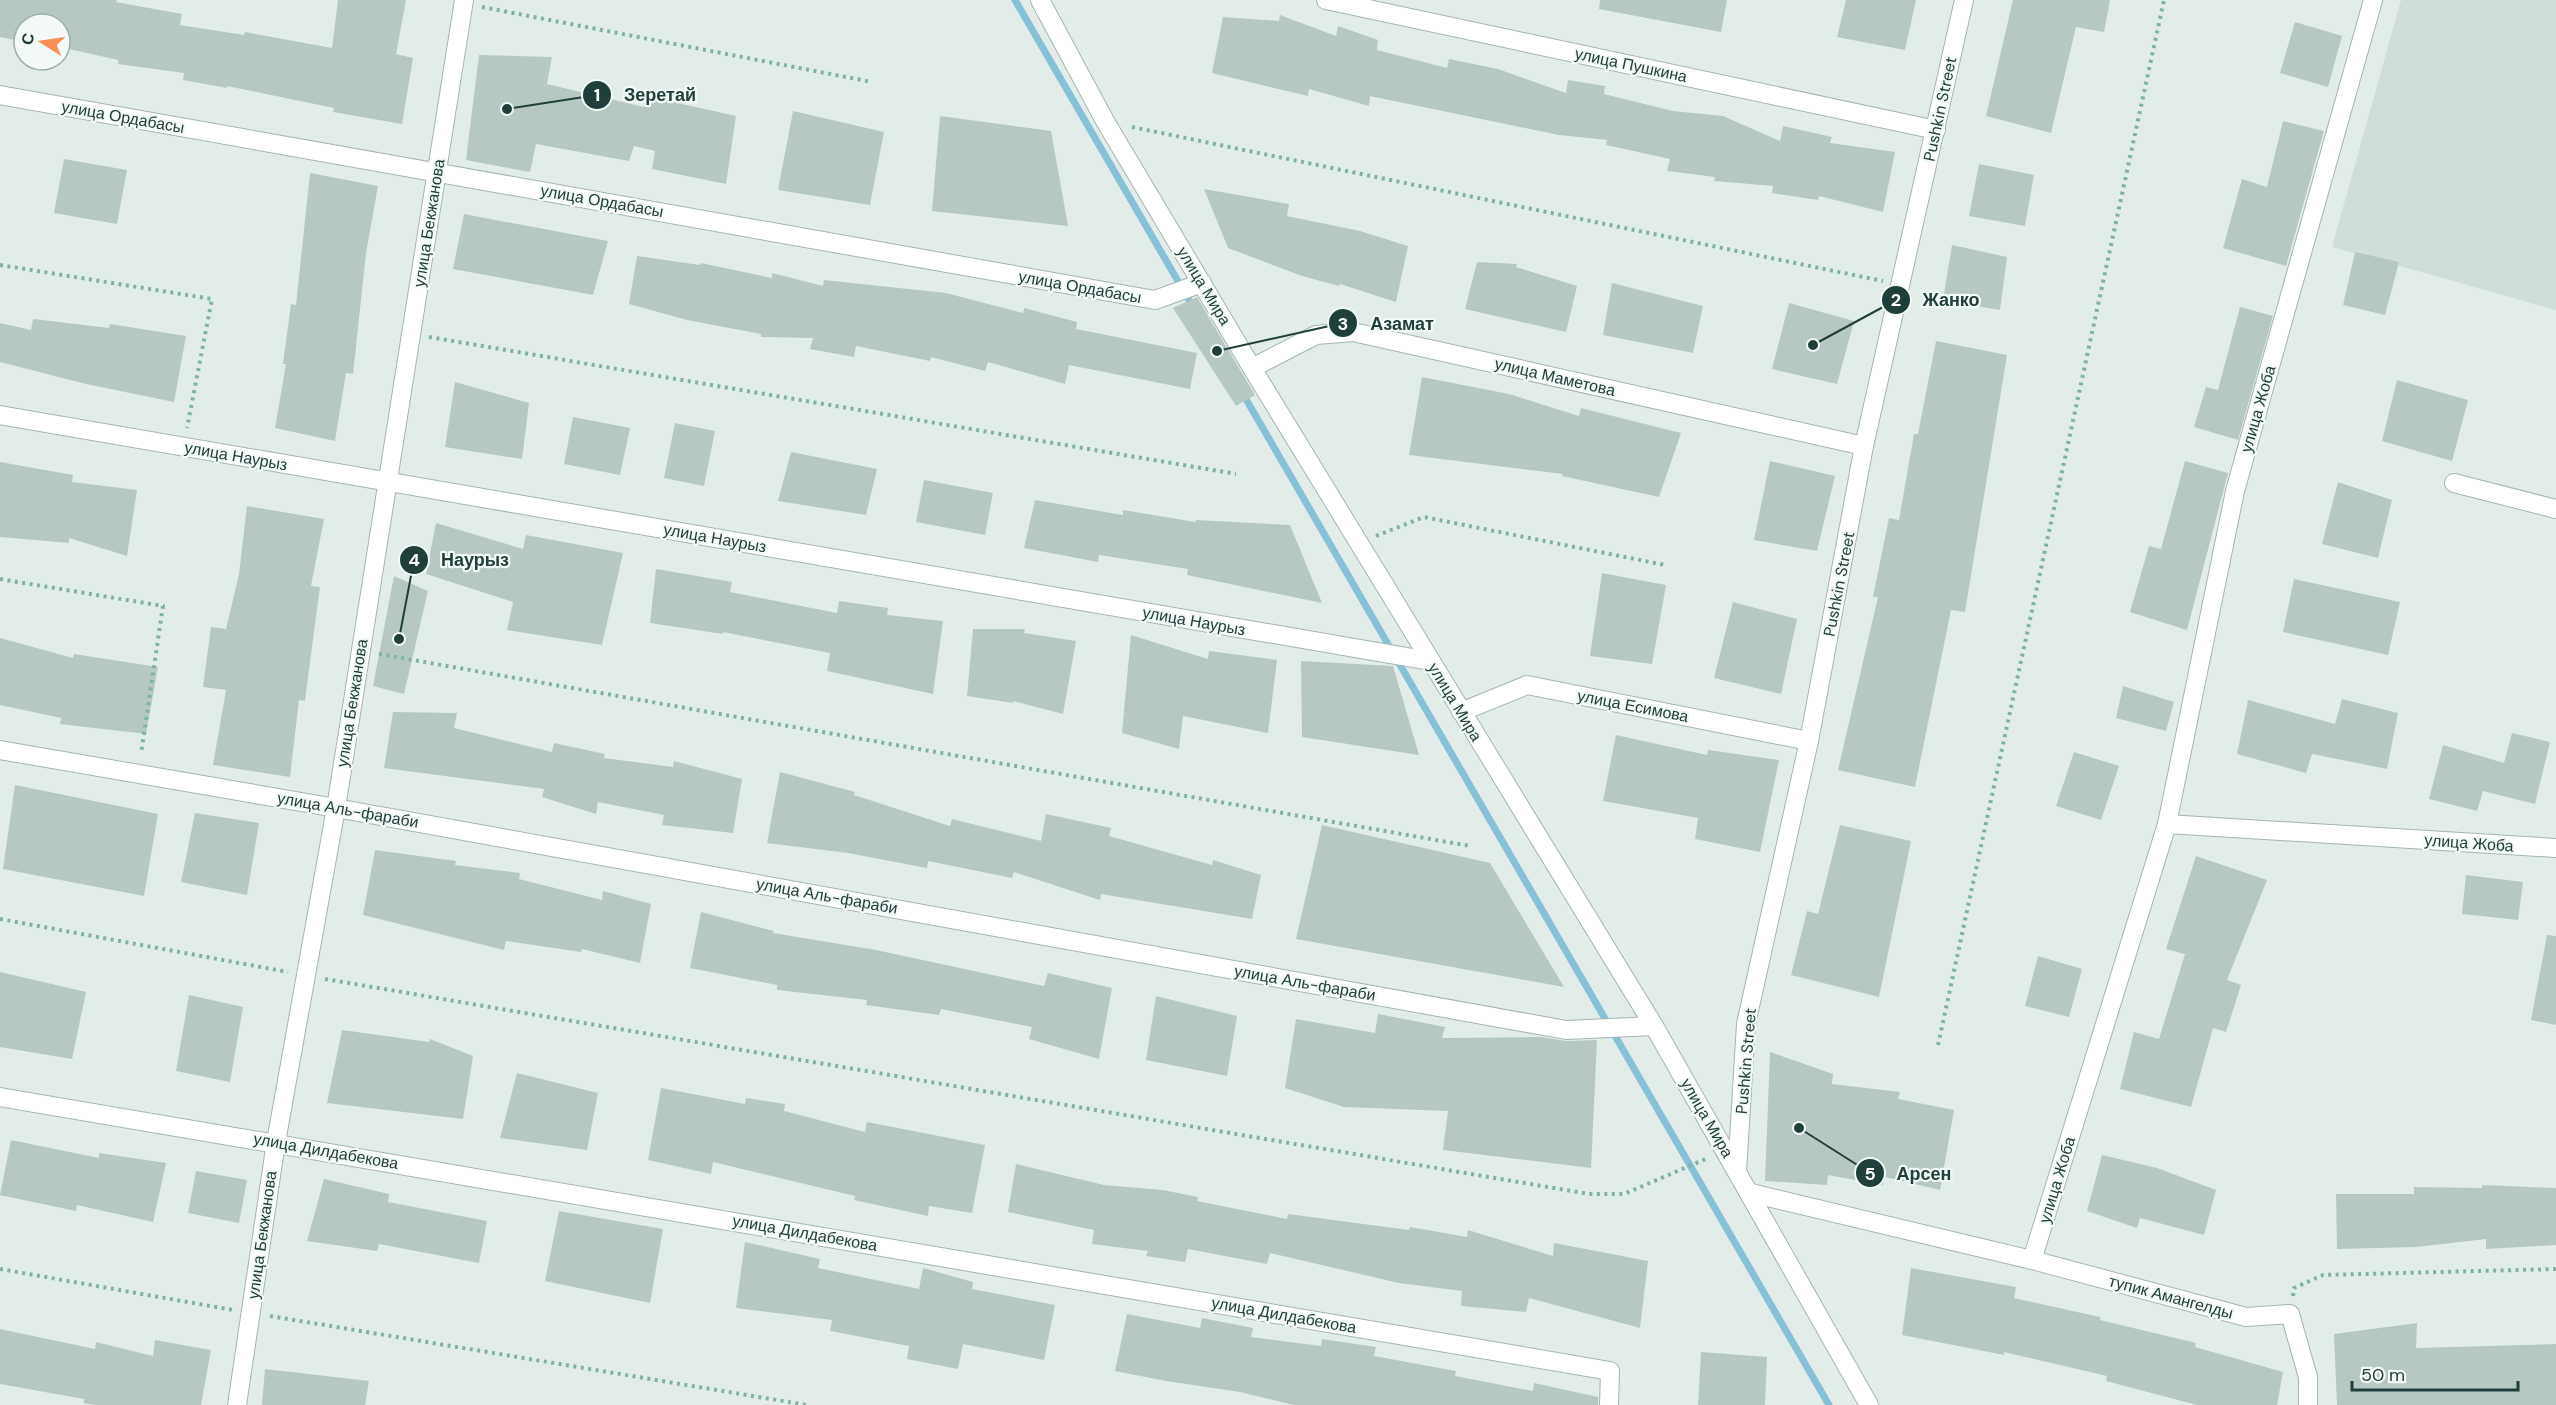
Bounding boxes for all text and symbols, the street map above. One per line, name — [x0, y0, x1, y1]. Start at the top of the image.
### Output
north arrow — [12, 12, 72, 72]
text: С — [16, 31, 39, 47]
street label: улица Пушкина — [1573, 43, 1689, 87]
street label: Pushkin Street — [1919, 55, 1961, 163]
callout: Зеретай — [582, 77, 708, 113]
text: 1 — [594, 83, 600, 107]
text: Зеретай — [624, 83, 696, 107]
street label: улица Ордабасы — [60, 96, 186, 138]
street label: улица Бекжанова — [409, 157, 449, 288]
street label: улица Ордабасы — [539, 180, 665, 222]
street label: улица Мира — [1172, 243, 1236, 329]
street label: улица Ордабасы — [1017, 266, 1143, 308]
callout: Жанко — [1881, 282, 1992, 318]
text: 2 — [1891, 288, 1901, 312]
text: Жанко — [1921, 288, 1980, 312]
callout: Азамат — [1328, 305, 1445, 341]
text: 3 — [1338, 312, 1348, 336]
text: Азамат — [1370, 312, 1434, 336]
street label: улица Маметова — [1493, 353, 1618, 401]
street label: улица Жоба — [2236, 363, 2280, 455]
street label: улица Наурыз — [183, 437, 289, 475]
street label: улица Наурыз — [662, 519, 768, 557]
street label: Pushkin Street — [1819, 530, 1859, 638]
callout: Наурыз — [399, 542, 521, 578]
text: 4 — [408, 548, 420, 572]
text: Наурыз — [441, 548, 509, 572]
street label: улица Наурыз — [1141, 602, 1247, 640]
street label: улица Бекжанова — [332, 637, 372, 768]
street label: улица Мира — [1423, 659, 1487, 745]
street label: улица Есимова — [1576, 685, 1690, 727]
street label: улица Аль-фараби — [276, 787, 420, 833]
street label: улица Жоба — [2424, 829, 2514, 857]
street label: улица Аль-фараби — [755, 873, 899, 919]
street label: улица Аль-фараби — [1233, 960, 1377, 1006]
street label: Pushkin Street — [1731, 1007, 1761, 1115]
street label: улица Мира — [1676, 1075, 1738, 1162]
street label: улица Дилдабекова — [252, 1128, 400, 1174]
street label: улица Жоба — [2034, 1134, 2080, 1226]
callout: Арсен — [1855, 1155, 1964, 1191]
text: 5 — [1864, 1162, 1876, 1186]
text: Арсен — [1897, 1162, 1951, 1186]
street label: улица Бекжанова — [243, 1169, 281, 1300]
street label: улица Дилдабекова — [731, 1210, 879, 1256]
street label: тупик Амангелды — [2107, 1270, 2235, 1324]
street label: улица Дилдабекова — [1210, 1292, 1358, 1338]
scale bar — [2352, 1354, 2518, 1392]
text: 50 m — [2361, 1363, 2405, 1387]

